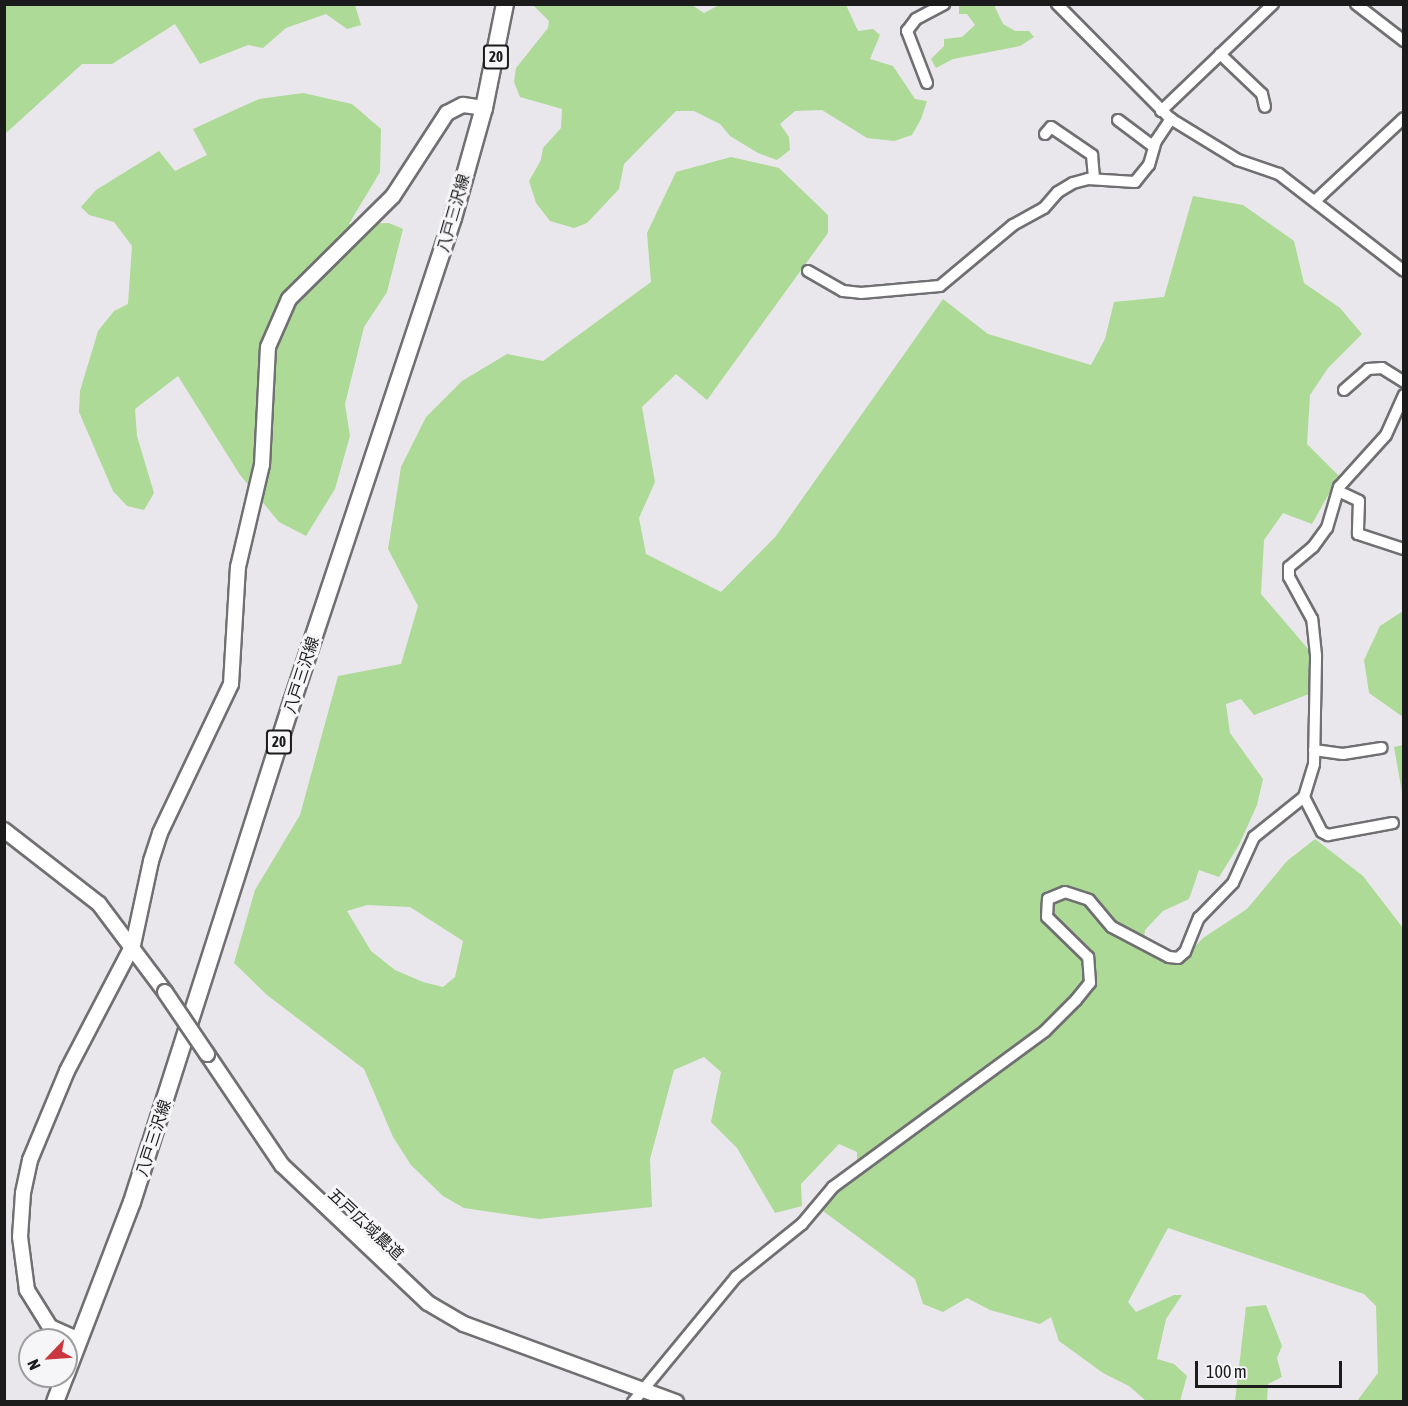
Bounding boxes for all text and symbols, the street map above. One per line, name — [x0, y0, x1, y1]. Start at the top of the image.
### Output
road number: 20 — [482, 45, 510, 69]
street label: 八戸三沢線 — [433, 172, 473, 254]
street label: 八戸三沢線 — [280, 634, 322, 716]
road number: 20 — [266, 730, 292, 754]
street label: 八戸三沢線 — [132, 1097, 174, 1179]
street label: 五戸広域農道 — [324, 1184, 408, 1264]
north arrow — [18, 1328, 78, 1388]
scale bar — [1198, 1349, 1345, 1387]
text: N — [23, 1357, 44, 1373]
text: 100 m — [1206, 1361, 1247, 1382]

